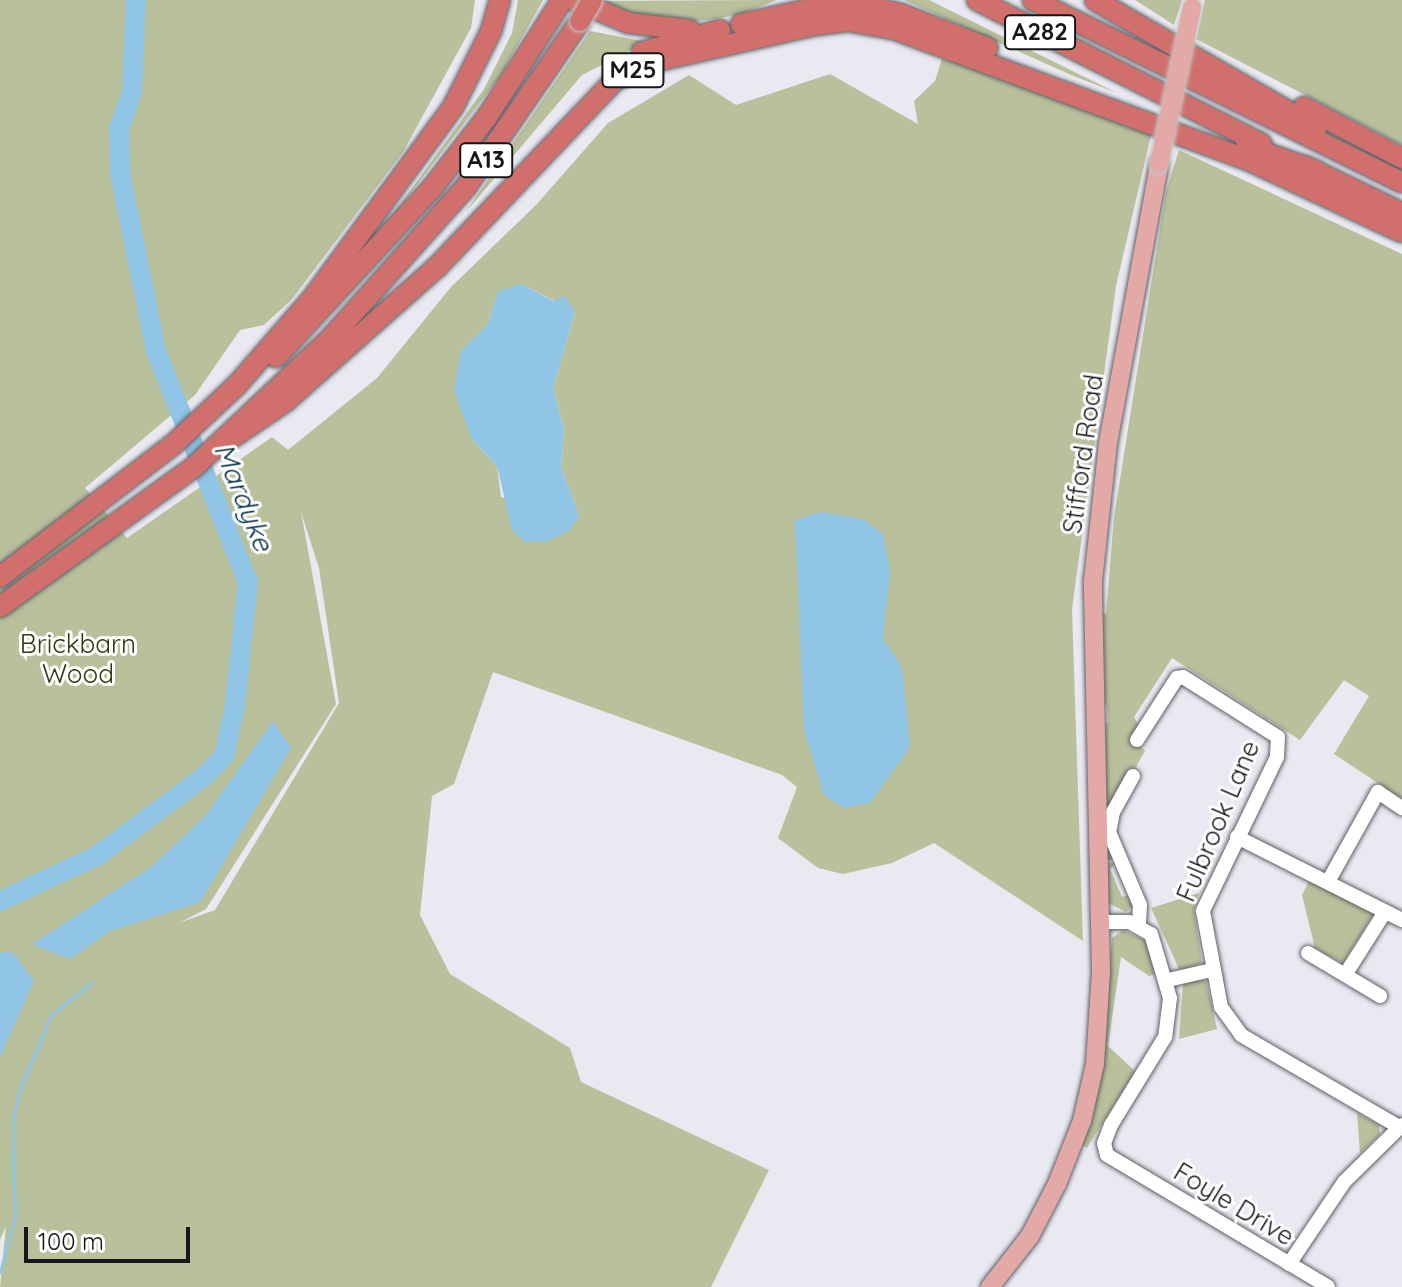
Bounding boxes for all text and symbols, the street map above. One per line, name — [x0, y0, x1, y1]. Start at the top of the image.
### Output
road number: A282 — [1004, 12, 1076, 52]
road number: M25 — [601, 50, 665, 90]
road number: A13 — [458, 140, 514, 180]
street label: Stifford Road — [1056, 373, 1110, 535]
water label: Mardyke — [207, 438, 281, 556]
park label: Brickbarn Wood — [20, 628, 136, 690]
street label: Fulbrook Lane — [1170, 736, 1266, 906]
street label: Foyle Drive — [1168, 1156, 1300, 1252]
scale bar — [28, 1211, 194, 1261]
text: 100 m — [38, 1226, 104, 1256]

